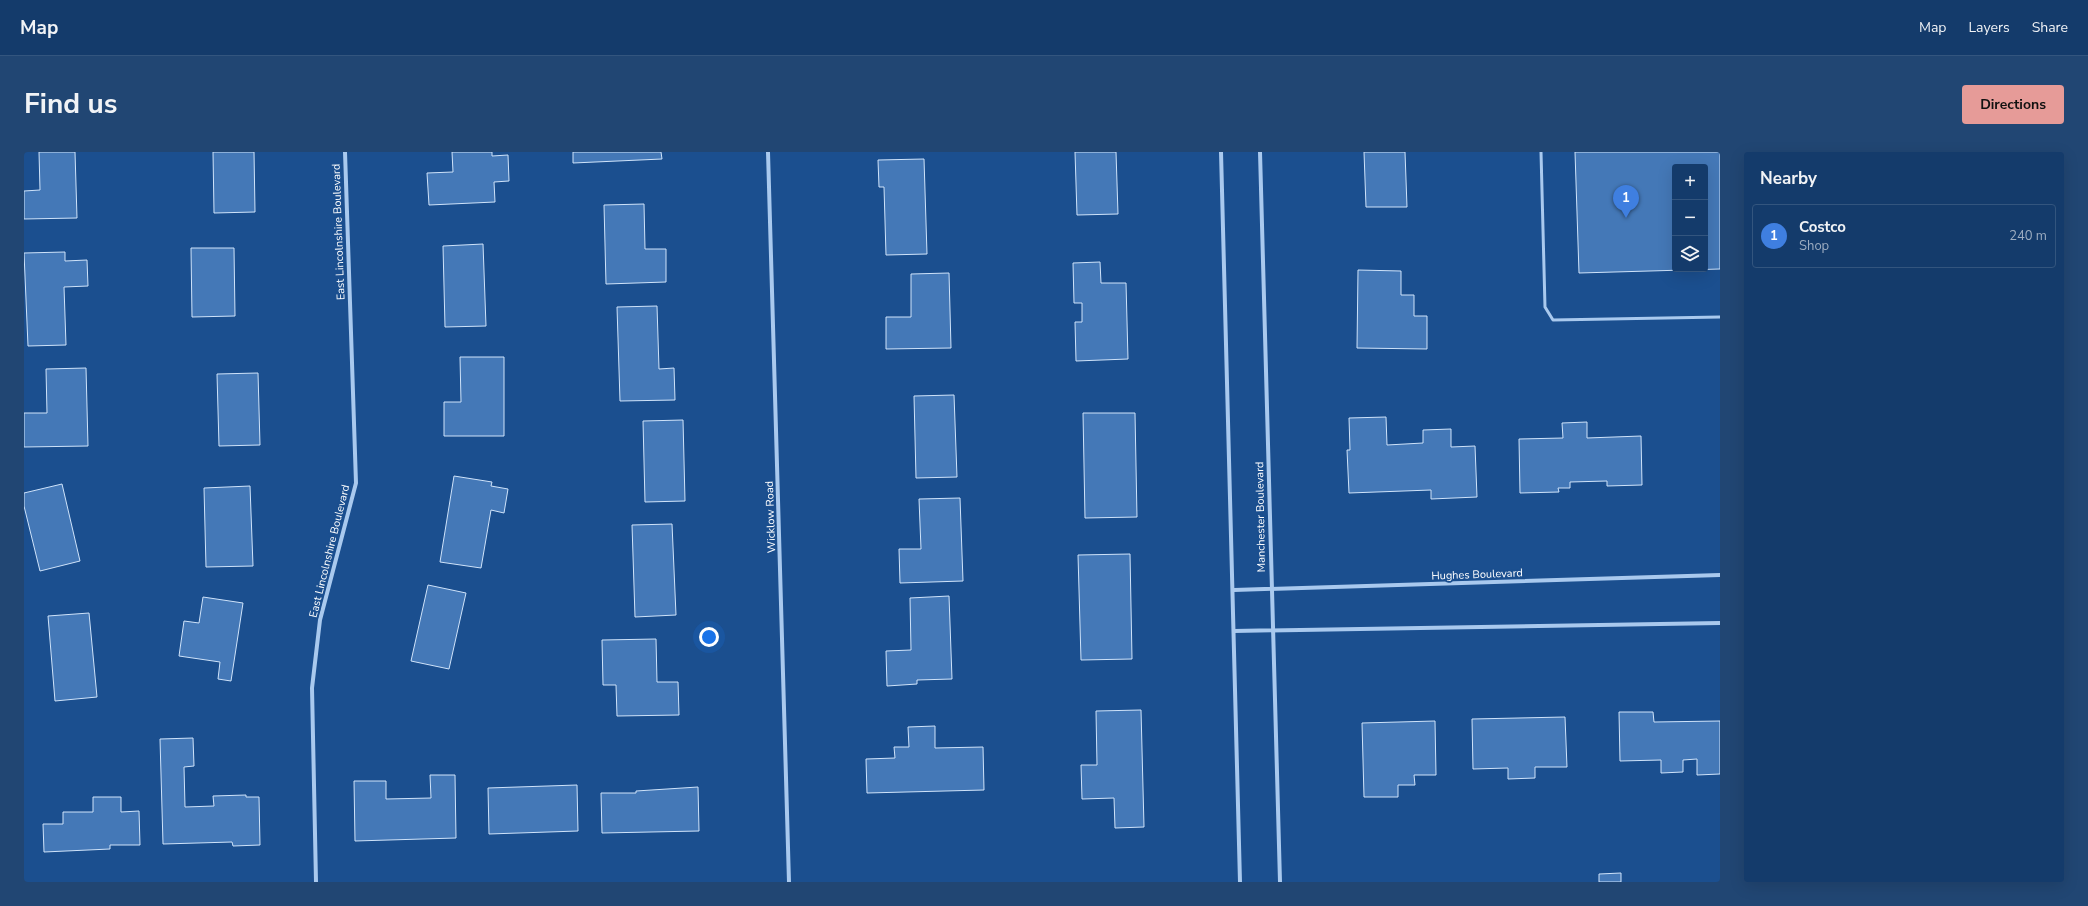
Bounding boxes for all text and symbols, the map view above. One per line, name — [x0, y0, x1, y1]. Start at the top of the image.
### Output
text: Map — [20, 15, 58, 41]
text: Map — [1919, 18, 1946, 37]
text: Layers — [1968, 18, 2010, 37]
text: Share — [2032, 18, 2068, 37]
text: Find us — [24, 85, 118, 123]
button: Directions — [1962, 85, 2064, 124]
street label: East Lincolnshire Boulevard — [329, 164, 348, 300]
map controls — [1672, 164, 1708, 272]
button: + — [1672, 164, 1708, 200]
text: Nearby — [1760, 167, 1817, 190]
pin: 1 — [1613, 185, 1639, 218]
button: − — [1672, 200, 1708, 236]
text: Costco — [1799, 217, 1846, 237]
text: 1 — [1770, 227, 1778, 245]
text: 240 m — [2009, 227, 2047, 245]
button: layers — [1672, 236, 1708, 272]
text: Shop — [1799, 237, 1829, 255]
street label: Manchester Boulevard — [1252, 462, 1269, 572]
street label: Wicklow Road — [762, 481, 779, 553]
street label: East Lincolnshire Boulevard — [306, 483, 353, 619]
street label: Hughes Boulevard — [1431, 565, 1523, 584]
your location — [699, 627, 719, 647]

